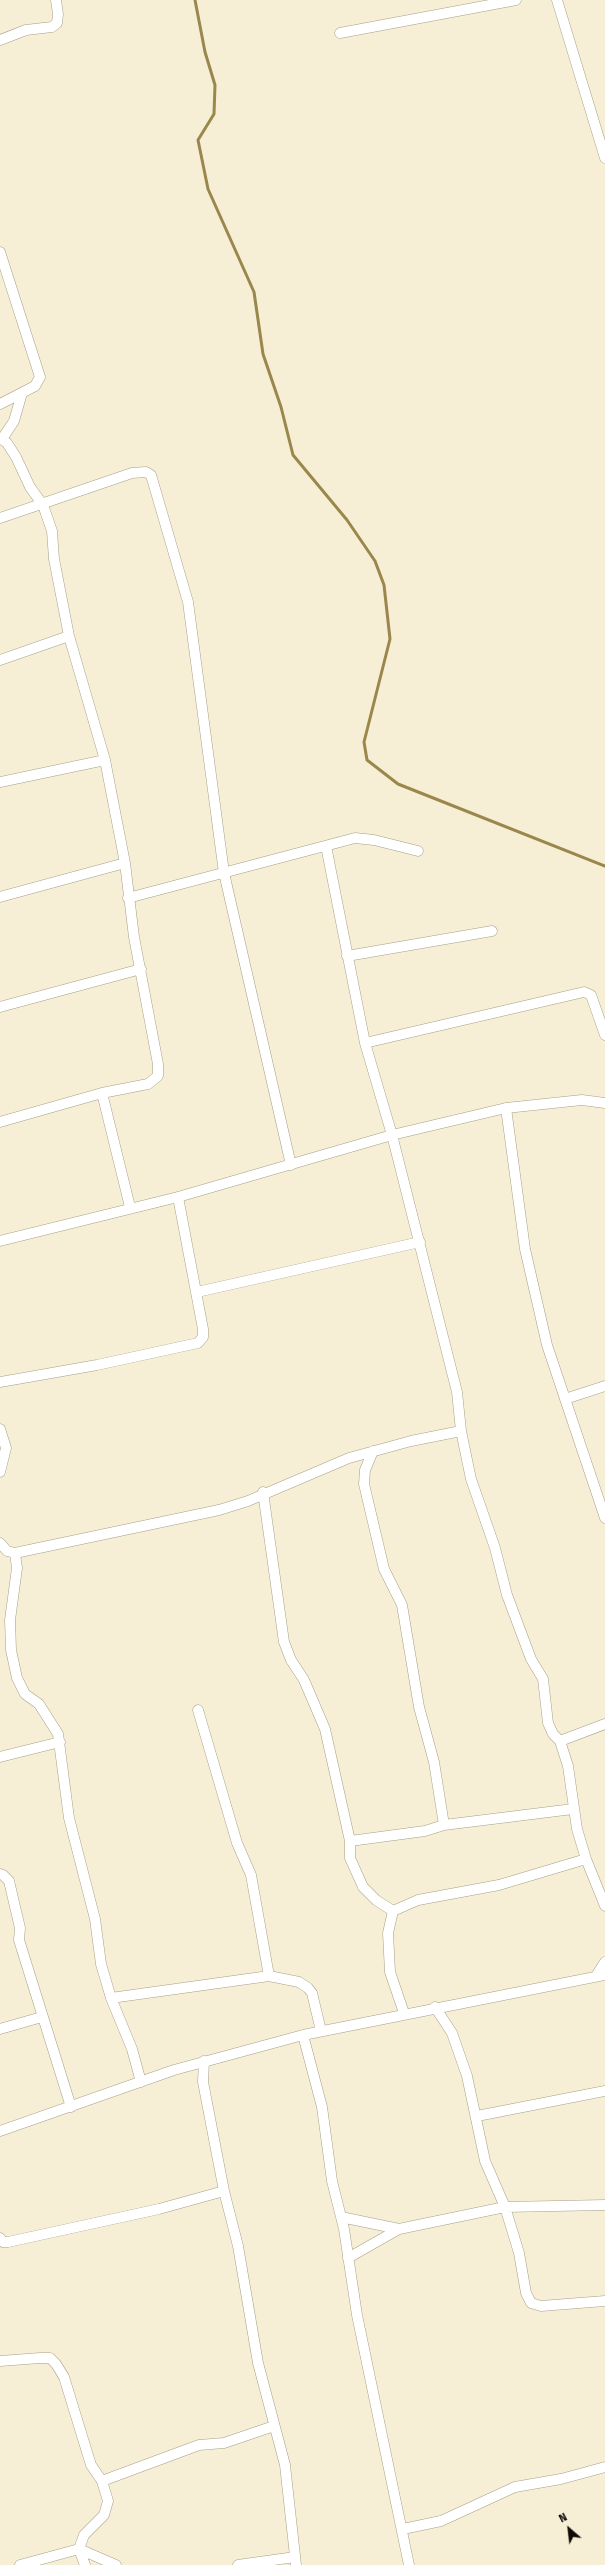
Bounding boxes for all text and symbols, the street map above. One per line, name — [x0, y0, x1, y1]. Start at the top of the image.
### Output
north arrow — [549, 2509, 589, 2549]
text: N — [557, 2511, 569, 2525]

